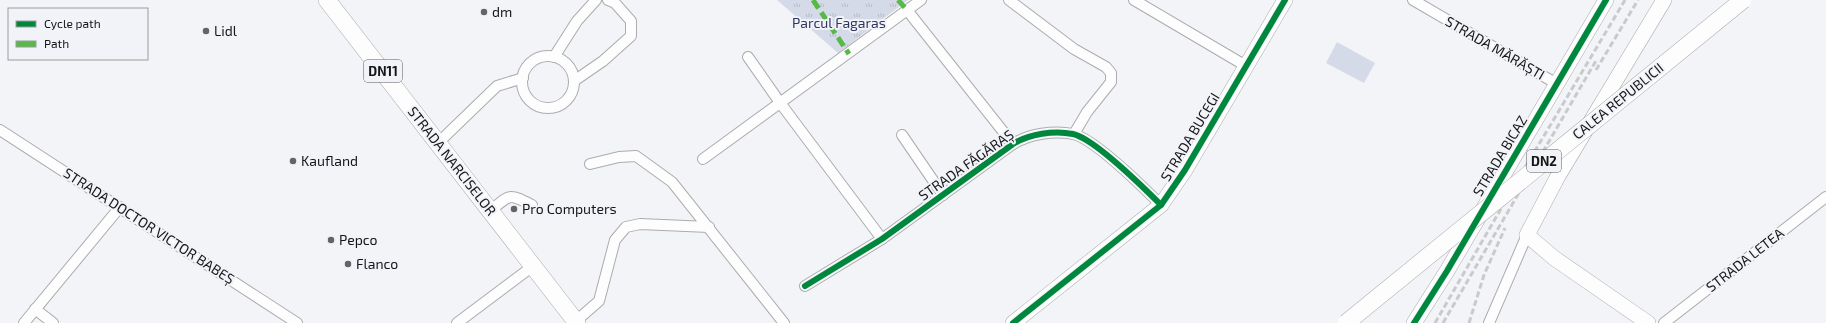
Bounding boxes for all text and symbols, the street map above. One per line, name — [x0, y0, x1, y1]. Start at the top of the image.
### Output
place label: dm — [492, 3, 512, 20]
marker: dm — [479, 7, 489, 17]
legend — [8, 8, 148, 60]
street label: STRADA MĂRĂȘTI — [1442, 12, 1548, 84]
park label: Parcul Fagaras — [792, 14, 886, 31]
text: Cycle path — [44, 16, 101, 30]
place label: Lidl — [214, 22, 238, 39]
marker: Lidl — [201, 26, 211, 36]
text: Path — [44, 36, 69, 50]
street label: CALEA REPUBLICII — [1569, 59, 1667, 143]
road number: DN11 — [364, 60, 402, 82]
street label: STRADA BUCEGI — [1156, 89, 1223, 184]
street label: STRADA NARCISELOR — [405, 103, 500, 219]
street label: STRADA BICAZ — [1469, 112, 1530, 199]
street label: STRADA FĂGĂRAȘ — [915, 125, 1017, 205]
road number: DN2 — [1527, 150, 1561, 172]
place label: Kaufland — [301, 152, 358, 169]
marker: Kaufland — [288, 156, 298, 166]
street label: STRADA DOCTOR VICTOR BABEȘ — [60, 164, 238, 288]
place label: Pro Computers — [522, 200, 617, 217]
marker: Pro Computers — [509, 204, 519, 214]
street label: STRADA LETEA — [1702, 224, 1787, 295]
place label: Pepco — [339, 231, 378, 248]
marker: Pepco — [326, 235, 336, 245]
place label: Flanco — [356, 255, 398, 272]
marker: Flanco — [343, 259, 353, 269]

